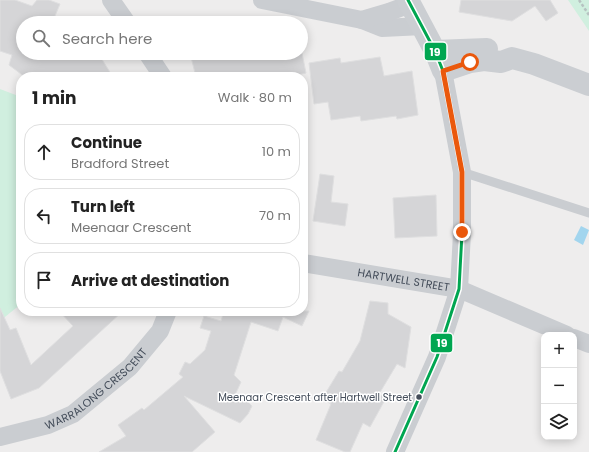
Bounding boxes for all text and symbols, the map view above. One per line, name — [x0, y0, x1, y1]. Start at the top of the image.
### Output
search box — [16, 16, 308, 60]
icon: search — [30, 27, 52, 49]
text: Search here — [62, 28, 152, 49]
line badge: 19 — [424, 42, 447, 61]
text: 19 — [430, 44, 441, 60]
route start — [461, 53, 479, 71]
text: 1 min — [32, 86, 76, 110]
text: Walk · 80 m — [218, 88, 292, 107]
text: Continue — [71, 132, 142, 153]
icon: ahead — [33, 141, 55, 163]
text: 10 m — [262, 142, 291, 161]
text: Bradford Street — [71, 154, 169, 173]
text: Turn left — [71, 196, 135, 217]
icon: left — [33, 205, 55, 227]
text: 70 m — [259, 206, 291, 225]
text: Meenaar Crescent — [71, 218, 191, 237]
route end — [453, 223, 471, 241]
street label: HARTWELL STREET — [356, 264, 451, 295]
icon: arrive — [33, 269, 55, 291]
text: Arrive at destination — [71, 270, 229, 291]
map controls — [541, 332, 577, 440]
button: + — [541, 332, 577, 368]
line badge: 19 — [430, 333, 453, 353]
text: 19 — [437, 335, 448, 351]
street label: WARRALONG CRESCENT — [42, 344, 151, 433]
button: − — [541, 368, 577, 404]
place label: Meenaar Crescent after Hartwell Street — [218, 390, 412, 405]
marker: Meenaar Crescent after Hartwell Street — [414, 392, 424, 402]
button: layers — [541, 404, 577, 440]

